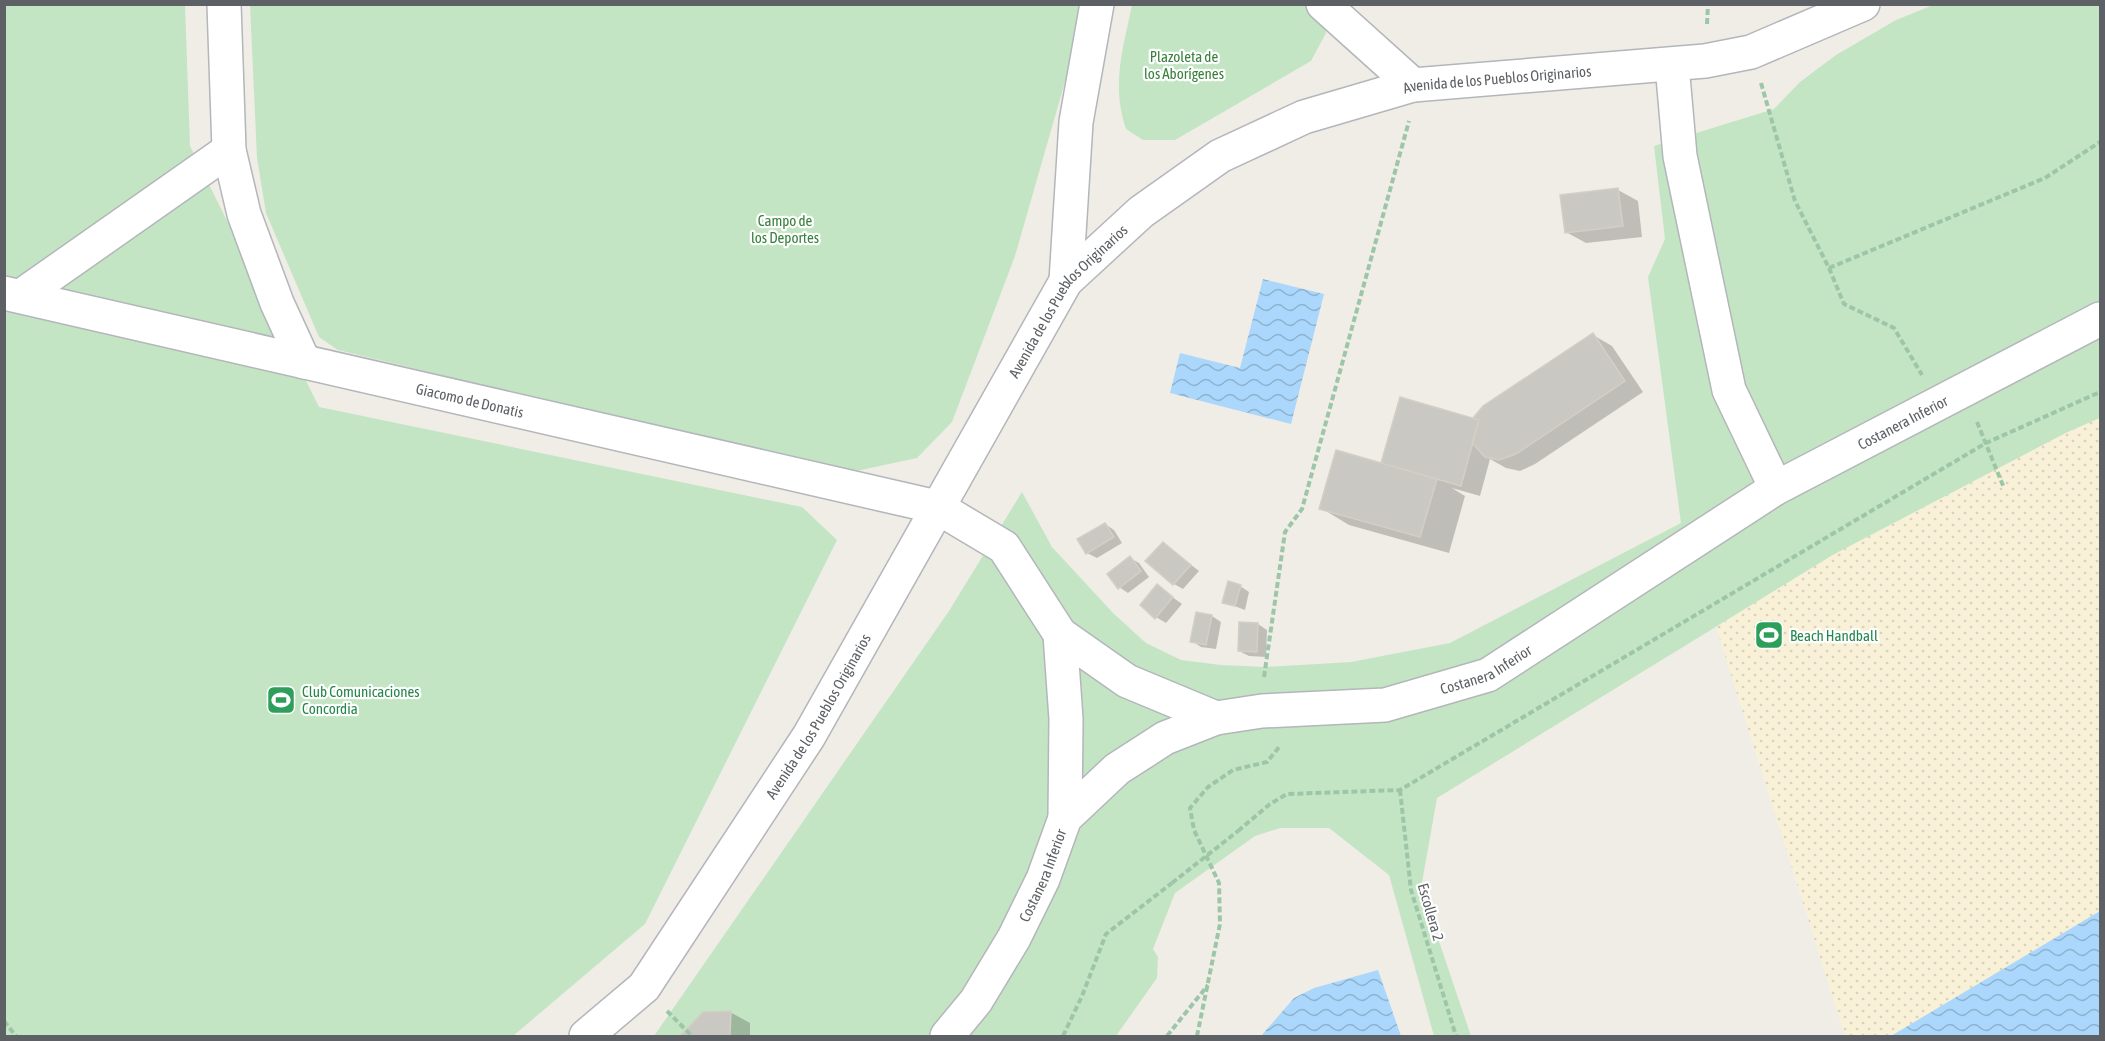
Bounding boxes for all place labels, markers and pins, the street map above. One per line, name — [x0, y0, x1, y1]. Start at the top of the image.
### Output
sports icon: Beach Handball — [1753, 619, 1785, 651]
place label: Beach Handball — [1790, 627, 1878, 644]
place label: Club Comunicaciones Concordia — [302, 683, 420, 717]
sports icon: Club Comunicaciones Concordia — [265, 684, 297, 716]

